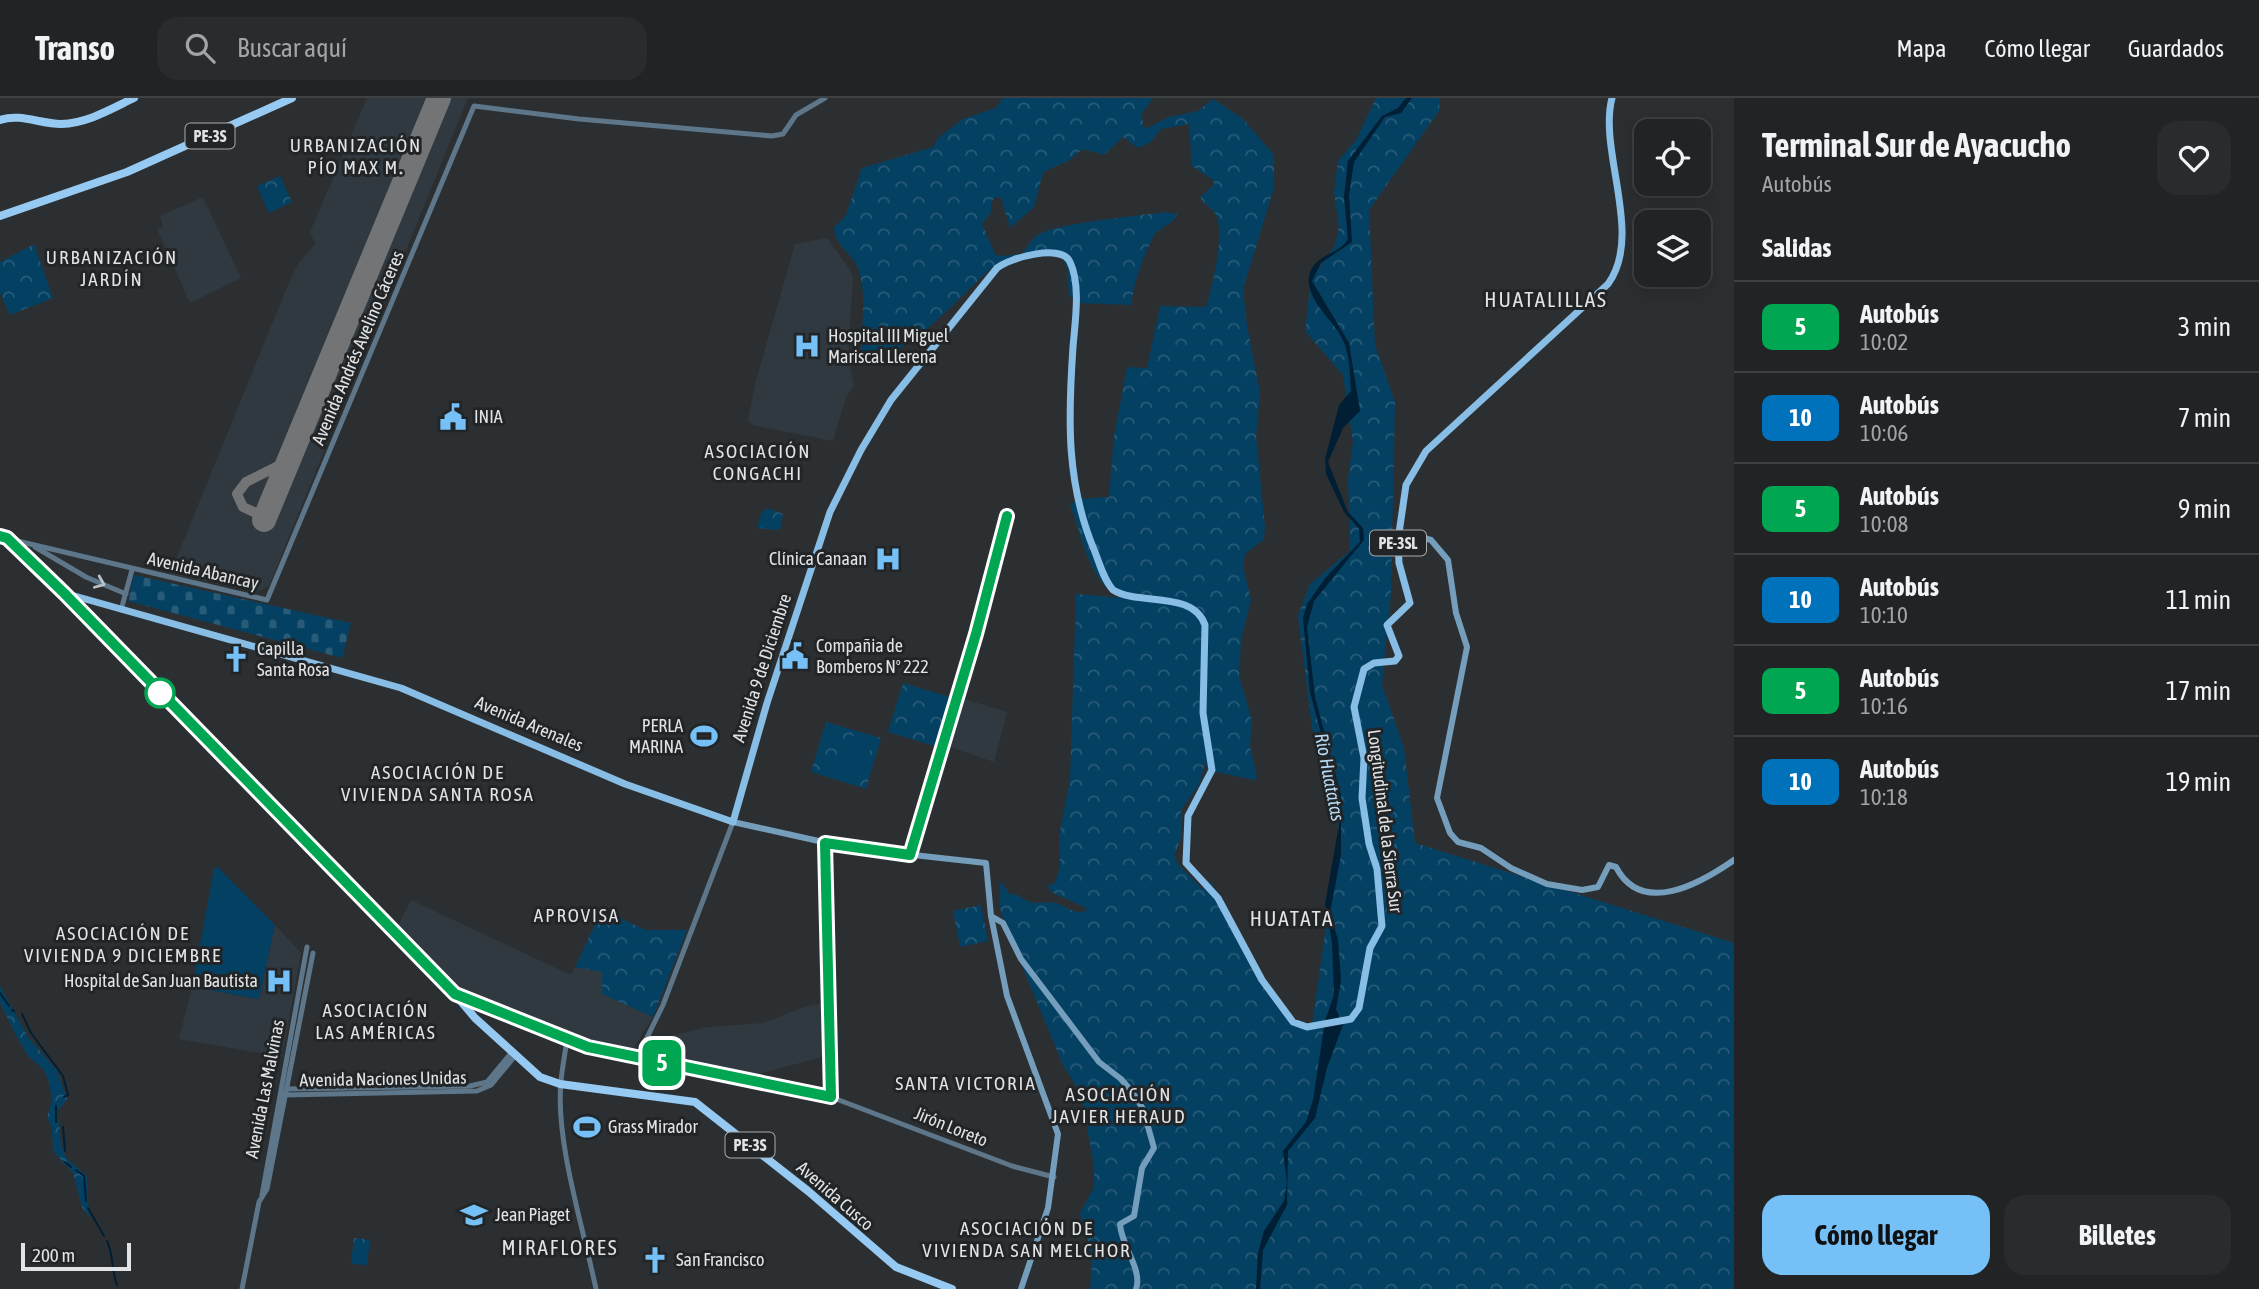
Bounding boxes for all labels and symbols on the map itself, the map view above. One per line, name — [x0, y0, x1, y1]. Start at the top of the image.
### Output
road number: PE-3S — [186, 124, 234, 148]
district label: URBANIZACIÓN PÍO MAX M. — [290, 134, 422, 178]
district label: URBANIZACIÓN JARDÍN — [46, 246, 178, 290]
street label: Avenida Andrés Avelino Cáceres — [307, 248, 408, 448]
district label: HUATALILLAS — [1484, 287, 1608, 311]
place label: Hospital III Miguel Mariscal Llerena — [828, 325, 949, 367]
hospital icon: Hospital III Miguel Mariscal Llerena — [792, 331, 822, 361]
public building icon: INIA — [438, 402, 468, 432]
place label: INIA — [474, 406, 503, 427]
district label: ASOCIACIÓN CONGACHI — [705, 440, 811, 484]
road number: PE-3SL — [1370, 530, 1426, 556]
hospital icon: Clínica Canaan — [873, 544, 903, 574]
street label: Avenida Abancay — [146, 548, 261, 593]
place label: Clínica Canaan — [769, 548, 867, 569]
one-way arrow — [92, 575, 105, 589]
street label: Avenida 9 de Diciembre — [728, 591, 795, 745]
place label: Compañia de Bomberos N° 222 — [816, 635, 929, 677]
place label: Capilla Santa Rosa — [257, 638, 330, 680]
public building icon: Compañia de Bomberos N° 222 — [780, 641, 810, 671]
church icon: Capilla Santa Rosa — [221, 644, 251, 674]
unlabelled marker — [145, 678, 175, 708]
street label: Avenida Arenales — [472, 691, 586, 756]
place label: PERLA MARINA — [629, 715, 683, 757]
sports icon: PERLA MARINA — [689, 721, 719, 751]
street label: Longitudinal de la Sierra Sur — [1364, 728, 1407, 914]
water label: Rio Huatatas — [1311, 731, 1349, 823]
district label: ASOCIACIÓN DE VIVIENDA SANTA ROSA — [341, 761, 535, 805]
district label: APROVISA — [534, 904, 620, 926]
district label: HUATATA — [1250, 906, 1334, 930]
district label: ASOCIACIÓN DE VIVIENDA 9 DICIEMBRE — [24, 922, 222, 966]
hospital icon: Hospital de San Juan Bautista — [264, 966, 294, 996]
place label: Hospital de San Juan Bautista — [64, 970, 258, 991]
district label: ASOCIACIÓN LAS AMÉRICAS — [315, 999, 437, 1043]
street label: Avenida Las Malvinas — [241, 1018, 288, 1160]
line badge: 5 — [639, 1040, 685, 1086]
street label: Avenida Naciones Unidas — [299, 1067, 467, 1090]
district label: SANTA VICTORIA — [895, 1072, 1037, 1094]
district label: ASOCIACIÓN JAVIER HERAUD — [1051, 1083, 1187, 1127]
street label: Jirón Loreto — [911, 1102, 991, 1151]
sports icon: Grass Mirador — [572, 1112, 602, 1142]
place label: Grass Mirador — [608, 1116, 699, 1137]
road number: PE-3S — [726, 1133, 774, 1158]
street label: Avenida Cusco — [793, 1157, 878, 1235]
school or university icon: Jean Piaget — [459, 1200, 489, 1230]
place label: Jean Piaget — [495, 1204, 570, 1225]
district label: ASOCIACIÓN DE VIVIENDA SAN MELCHOR — [922, 1217, 1132, 1261]
district label: MIRAFLORES — [502, 1235, 618, 1259]
scale bar — [21, 1240, 131, 1272]
church icon: San Francisco — [640, 1245, 670, 1275]
place label: San Francisco — [676, 1249, 764, 1270]

